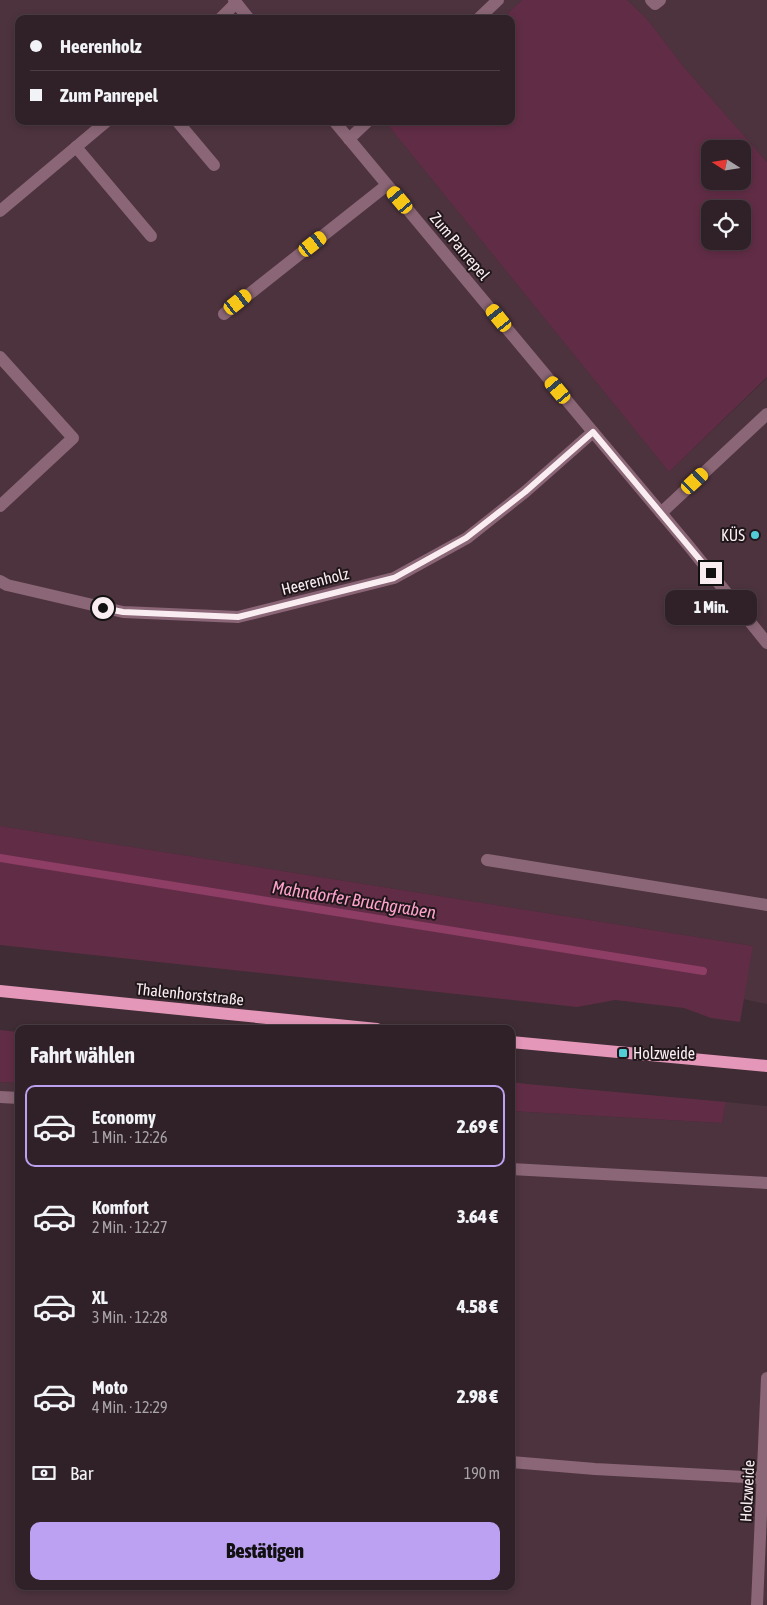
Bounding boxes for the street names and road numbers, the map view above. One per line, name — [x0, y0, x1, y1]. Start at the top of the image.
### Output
street label: Zum Panrepel — [426, 209, 494, 285]
street label: Heerenholz — [279, 564, 351, 598]
street label: Thalenhorststraße — [135, 979, 245, 1009]
street label: Holzweide — [736, 1460, 758, 1522]

